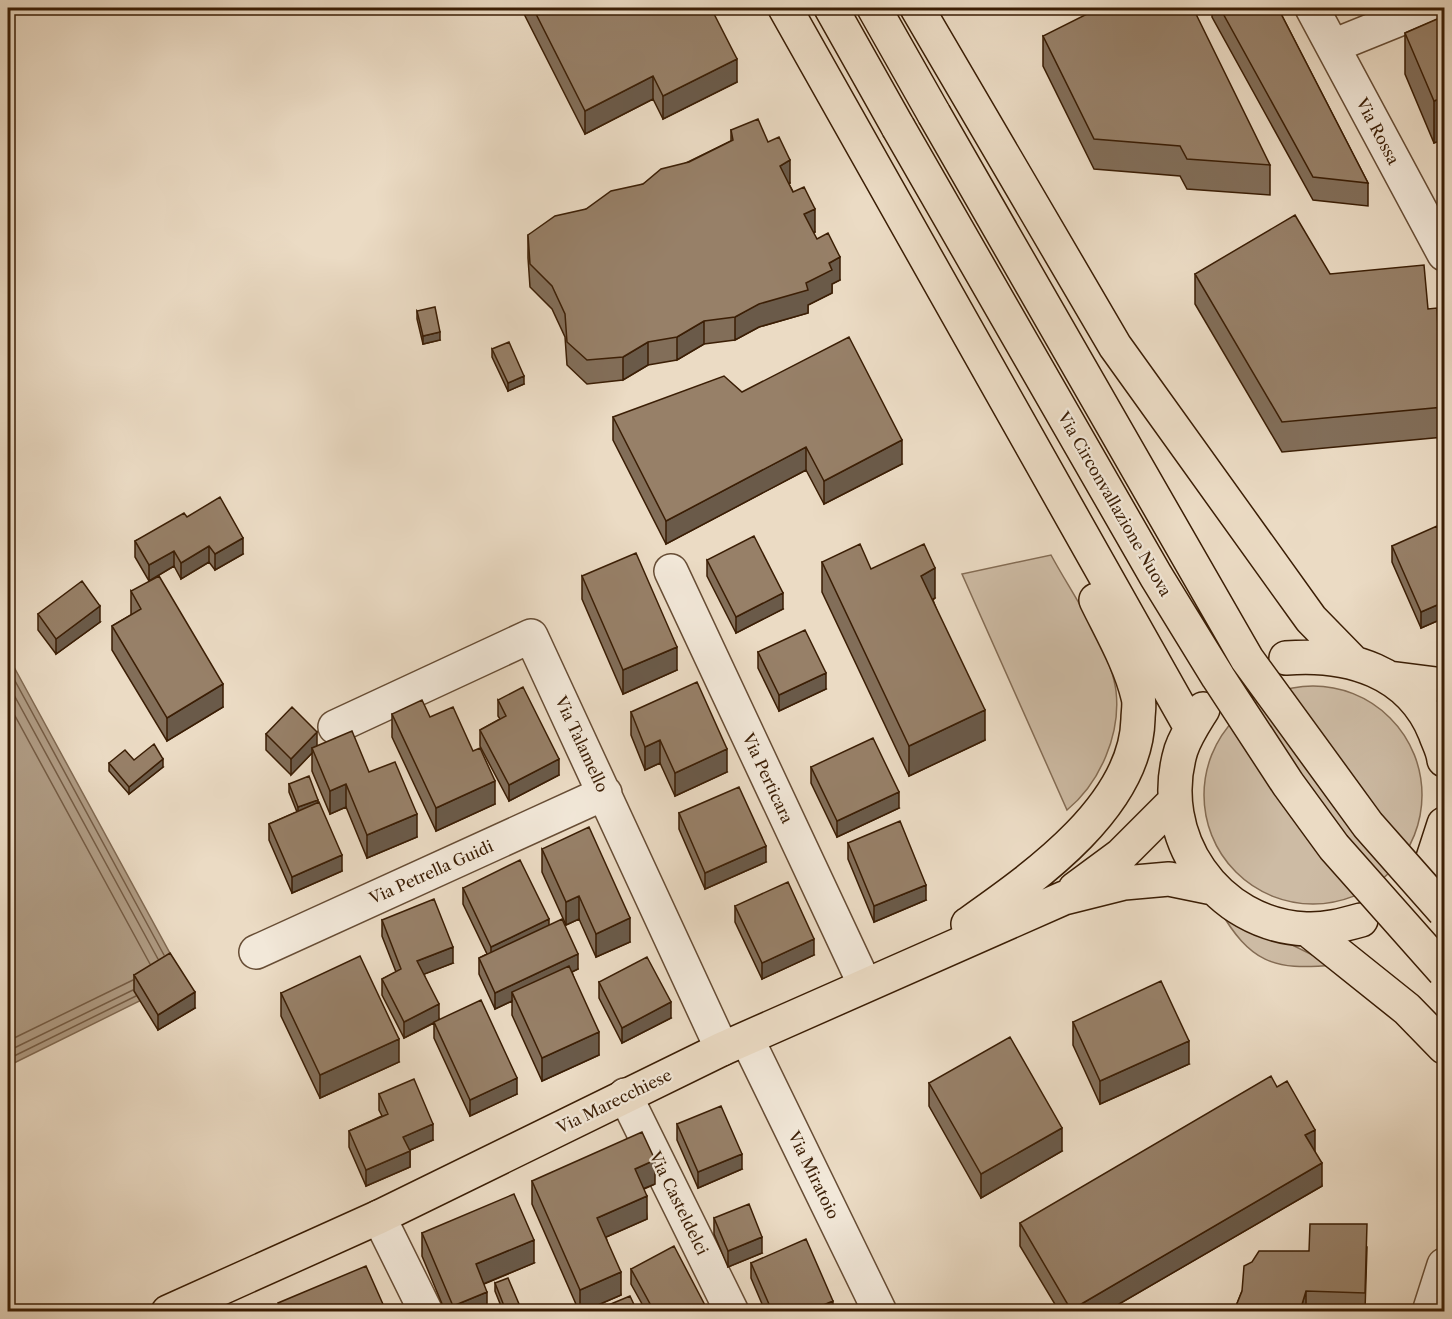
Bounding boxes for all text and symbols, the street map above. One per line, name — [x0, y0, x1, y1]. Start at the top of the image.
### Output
street label: Via Rossa — [1352, 93, 1404, 168]
street label: Via Circonvallazione Nuova — [1053, 407, 1176, 600]
street label: Via Talamello — [551, 692, 613, 795]
street label: Via Perticara — [738, 729, 798, 827]
street label: Via Petrella Guidi — [365, 836, 496, 909]
street label: Via Marecchiese — [552, 1064, 675, 1138]
street label: Via Miratoio — [784, 1127, 844, 1222]
street label: Via Casteldelci — [645, 1147, 713, 1258]

